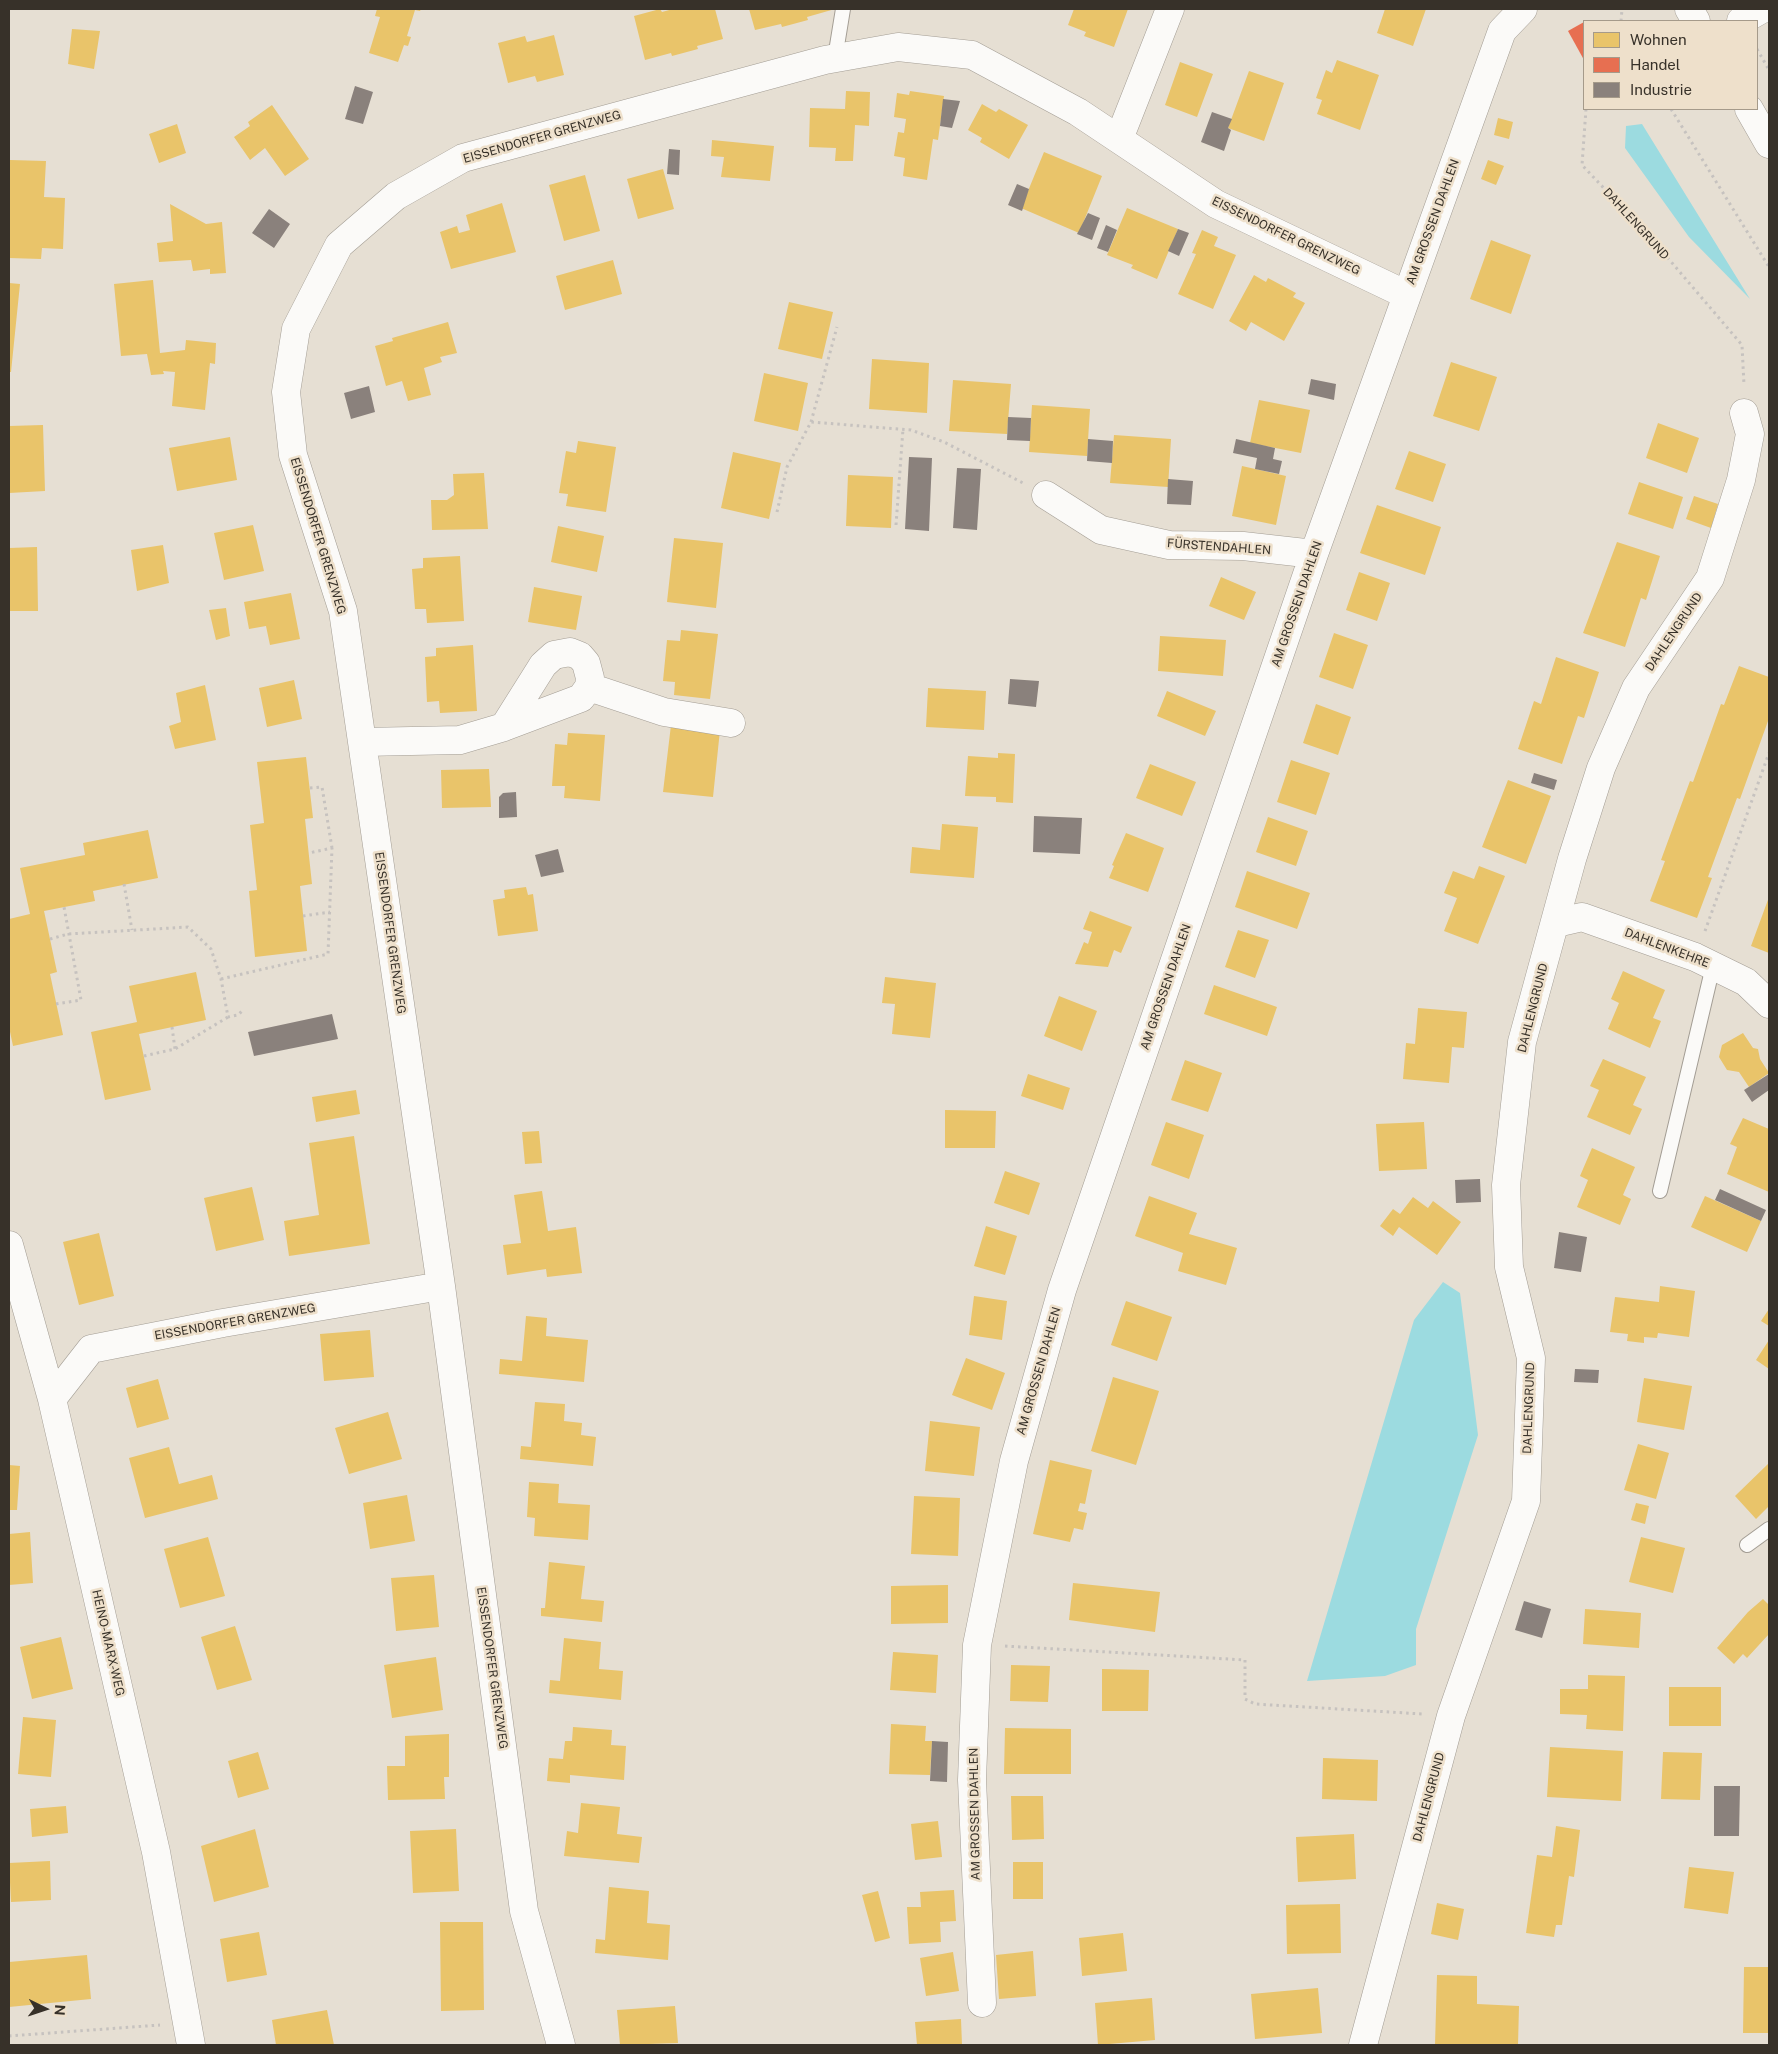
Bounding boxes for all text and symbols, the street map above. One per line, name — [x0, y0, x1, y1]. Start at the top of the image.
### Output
legend — [1583, 20, 1758, 110]
text: Wohnen — [1630, 31, 1687, 48]
text: Handel — [1630, 56, 1680, 73]
text: Industrie — [1630, 81, 1692, 98]
street label: EISSENDORFER GRENZWEG — [461, 108, 623, 166]
street label: AM GROSSEN DAHLEN — [1404, 157, 1462, 287]
street label: DAHLENGRUND — [1600, 185, 1672, 263]
street label: EISSENDORFER GRENZWEG — [1209, 194, 1363, 278]
street label: EISSENDORFER GRENZWEG — [287, 456, 349, 616]
street label: FÜRSTENDAHLEN — [1167, 536, 1271, 558]
street label: AM GROSSEN DAHLEN — [1269, 539, 1325, 669]
street label: DAHLENGRUND — [1642, 590, 1706, 674]
street label: EISSENDORFER GRENZWEG — [371, 851, 409, 1015]
street label: AM GROSSEN DAHLEN — [1138, 922, 1194, 1052]
street label: DAHLENKEHRE — [1623, 925, 1711, 971]
street label: DAHLENGRUND — [1515, 962, 1551, 1054]
street label: EISSENDORFER GRENZWEG — [153, 1301, 317, 1343]
street label: AM GROSSEN DAHLEN — [1014, 1305, 1064, 1437]
street label: DAHLENGRUND — [1520, 1362, 1538, 1454]
street label: EISSENDORFER GRENZWEG — [473, 1586, 511, 1750]
street label: HEINO-MARX-WEG — [89, 1588, 127, 1698]
street label: AM GROSSEN DAHLEN — [967, 1748, 983, 1880]
street label: DAHLENGRUND — [1410, 1751, 1448, 1843]
north arrow — [20, 1984, 70, 2034]
text: N — [52, 2004, 68, 2016]

